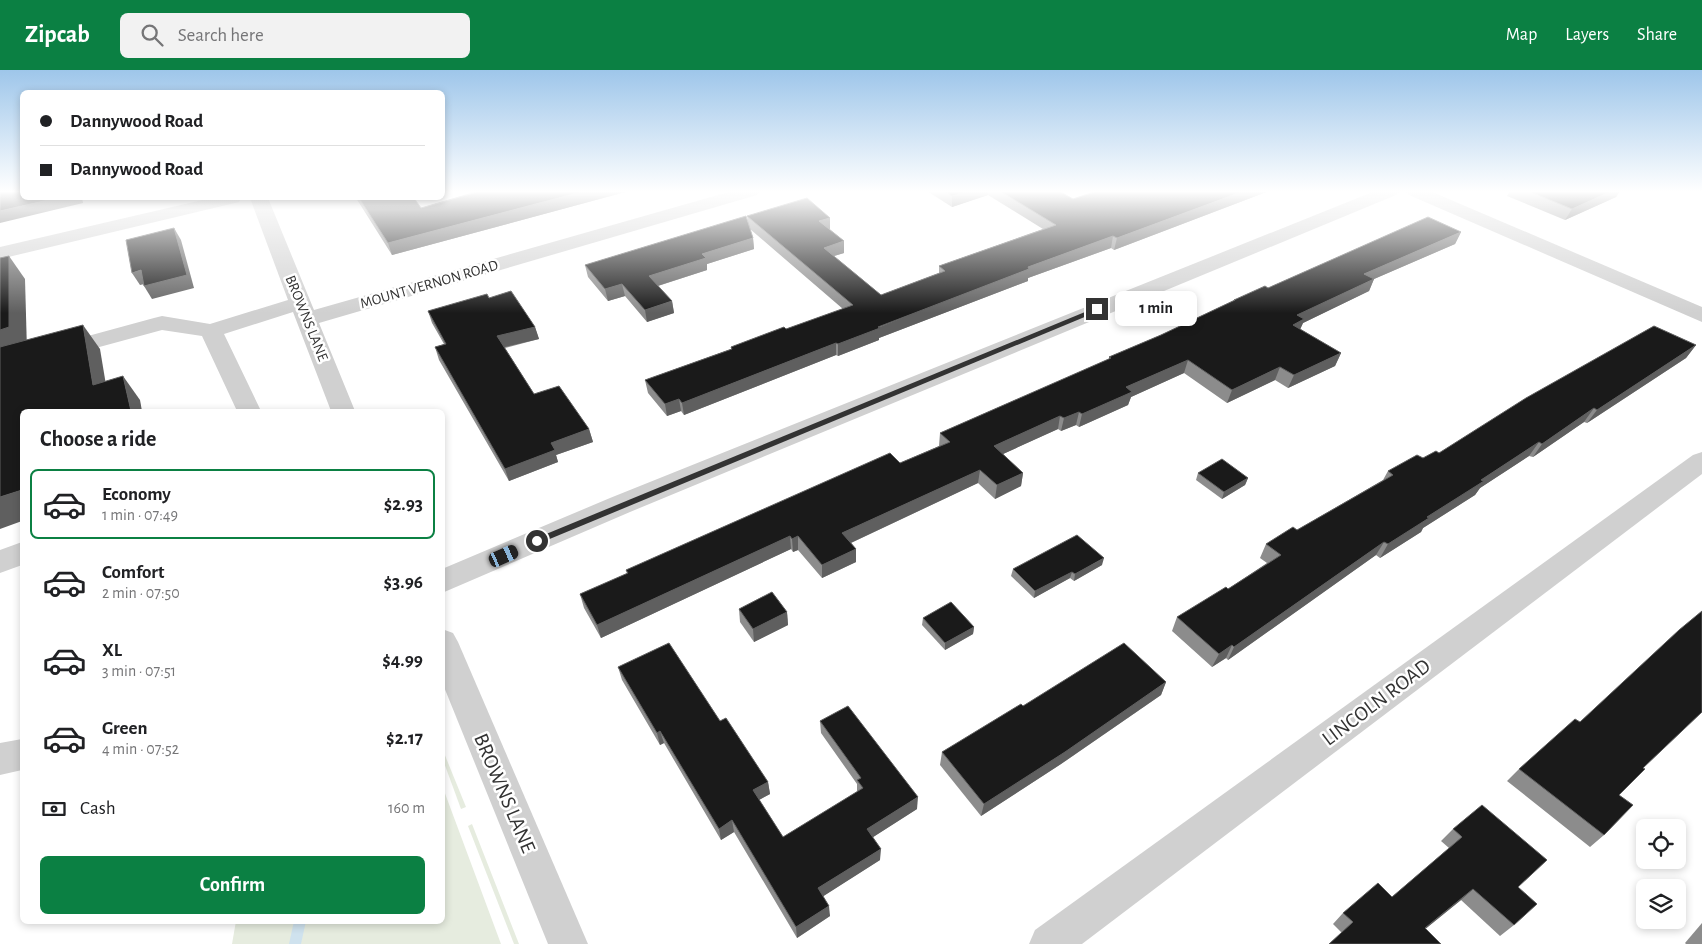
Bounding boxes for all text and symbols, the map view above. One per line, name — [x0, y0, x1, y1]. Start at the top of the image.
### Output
search box — [120, 13, 470, 58]
icon: search — [138, 21, 166, 49]
text: Zipcab — [25, 23, 90, 47]
text: Search here — [178, 26, 264, 45]
text: Map — [1506, 26, 1537, 44]
text: Layers — [1565, 26, 1609, 44]
text: Share — [1637, 26, 1677, 44]
text: Dannywood Road — [70, 112, 203, 131]
text: Dannywood Road — [70, 160, 203, 179]
street label: MOUNT VERNON ROAD — [358, 258, 500, 311]
street label: BROWNS LANE — [283, 273, 331, 363]
callout: 1 min — [1114, 292, 1197, 326]
route end — [1086, 298, 1108, 320]
text: 1 min — [1139, 300, 1173, 316]
text: Choose a ride — [40, 428, 156, 450]
icon: car — [42, 482, 87, 527]
text: Economy — [102, 485, 171, 504]
text: $2.93 — [384, 495, 423, 514]
text: 1 min · 07:49 — [102, 507, 178, 523]
route start — [526, 530, 548, 552]
car — [487, 543, 520, 569]
icon: car — [42, 560, 87, 605]
text: Comfort — [102, 563, 164, 582]
text: $3.96 — [384, 573, 423, 592]
text: 2 min · 07:50 — [102, 585, 180, 601]
icon: car — [42, 638, 87, 683]
text: XL — [102, 641, 122, 660]
text: $4.99 — [382, 651, 423, 670]
street label: LINCOLN ROAD — [1318, 655, 1434, 750]
text: 3 min · 07:51 — [102, 663, 176, 679]
icon: car — [42, 716, 87, 761]
text: Green — [102, 719, 148, 738]
text: $2.17 — [386, 729, 423, 748]
street label: BROWNS LANE — [470, 730, 539, 856]
text: 4 min · 07:52 — [102, 741, 179, 757]
icon: cash — [40, 795, 68, 823]
text: Cash — [80, 799, 116, 818]
text: 160 m — [388, 800, 425, 816]
map controls — [1636, 819, 1686, 929]
button: locate — [1636, 819, 1686, 869]
button: Confirm — [40, 856, 425, 914]
button: layers — [1636, 879, 1686, 929]

